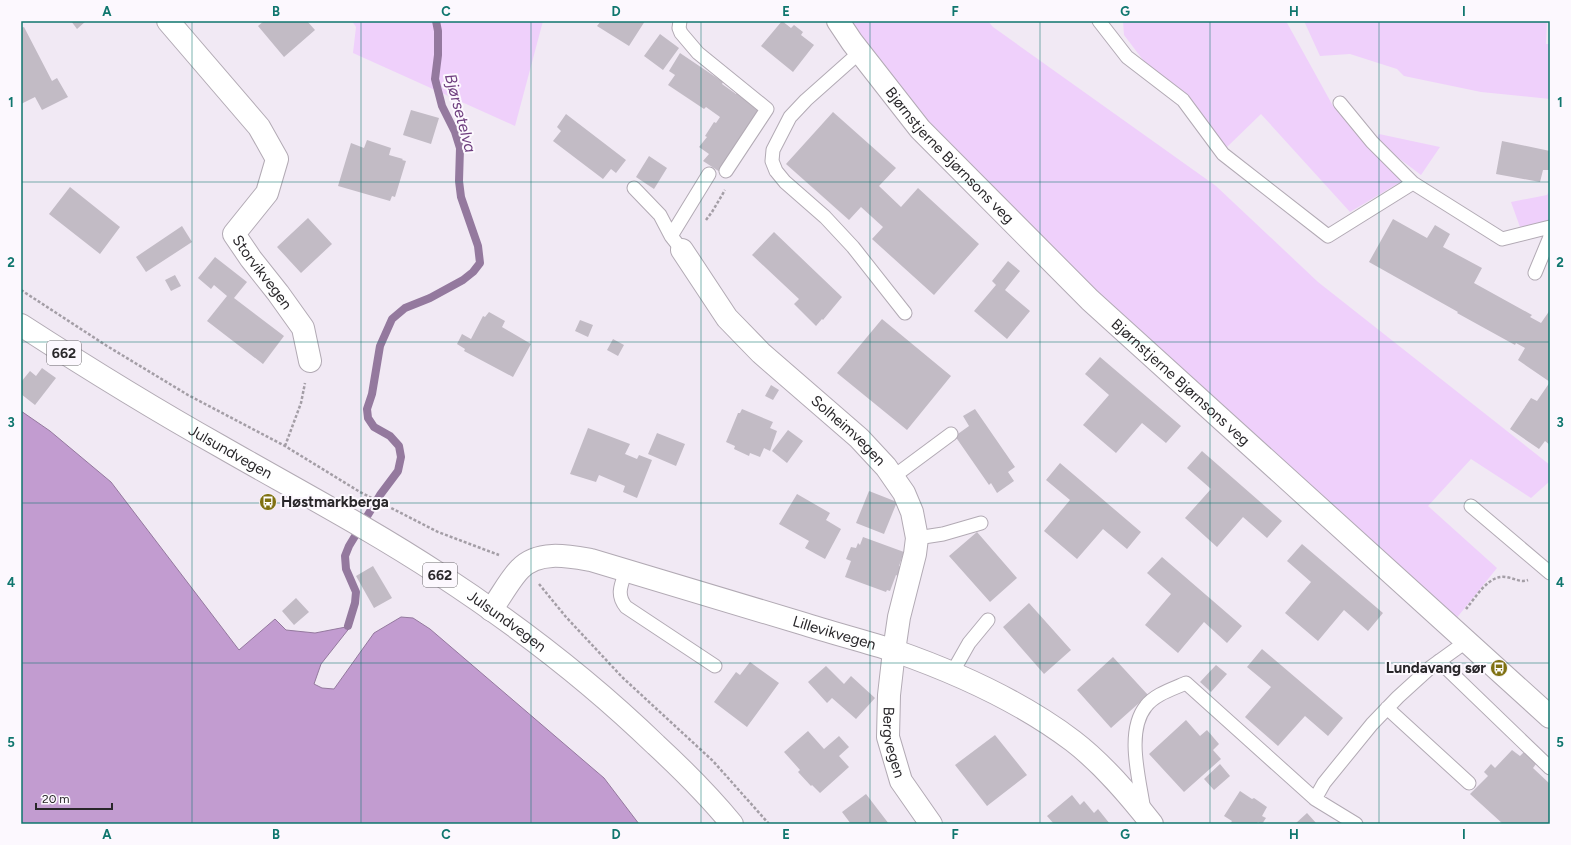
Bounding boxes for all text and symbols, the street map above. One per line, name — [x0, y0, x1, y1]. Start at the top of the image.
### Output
text: A — [102, 4, 112, 19]
text: B — [272, 4, 280, 19]
text: C — [441, 4, 451, 19]
text: D — [611, 4, 621, 19]
text: E — [782, 4, 790, 19]
text: F — [951, 4, 959, 19]
text: G — [1120, 4, 1130, 19]
text: H — [1289, 4, 1299, 19]
text: I — [1462, 4, 1466, 19]
water label: Bjørsetelva — [441, 72, 480, 155]
street label: Bjørnstjerne Bjørnsons veg — [882, 83, 1018, 227]
text: 1 — [8, 95, 14, 110]
text: 1 — [1557, 95, 1563, 110]
street label: Storvikvegen — [228, 232, 296, 313]
text: 2 — [7, 255, 15, 270]
text: 2 — [1556, 255, 1564, 270]
street label: Bjørnstjerne Bjørnsons veg — [1108, 315, 1253, 449]
road number: 662 — [47, 341, 81, 365]
street label: Solheimvegen — [807, 391, 889, 469]
text: 3 — [7, 415, 15, 430]
text: 3 — [1556, 415, 1564, 430]
street label: Julsundvegen — [185, 421, 275, 483]
bus stop icon: Høstmarkberga — [258, 492, 278, 512]
place label: Høstmarkberga — [281, 493, 389, 511]
road number: 662 — [423, 563, 457, 587]
text: 4 — [7, 575, 15, 590]
text: 4 — [1556, 575, 1564, 590]
street label: Julsundvegen — [464, 586, 550, 656]
street label: Lillevikvegen — [791, 612, 878, 654]
bus stop icon: Lundavang sør — [1489, 658, 1509, 678]
place label: Lundavang sør — [1386, 659, 1486, 677]
street label: Bergvegen — [879, 706, 909, 780]
text: 5 — [7, 735, 15, 750]
text: 5 — [1556, 735, 1564, 750]
scale bar — [36, 785, 112, 811]
text: 20 m — [42, 792, 70, 806]
text: A — [102, 827, 112, 842]
text: B — [272, 827, 280, 842]
text: C — [441, 827, 451, 842]
text: D — [611, 827, 621, 842]
text: E — [782, 827, 790, 842]
text: F — [951, 827, 959, 842]
text: G — [1120, 827, 1130, 842]
text: H — [1289, 827, 1299, 842]
text: I — [1462, 827, 1466, 842]

